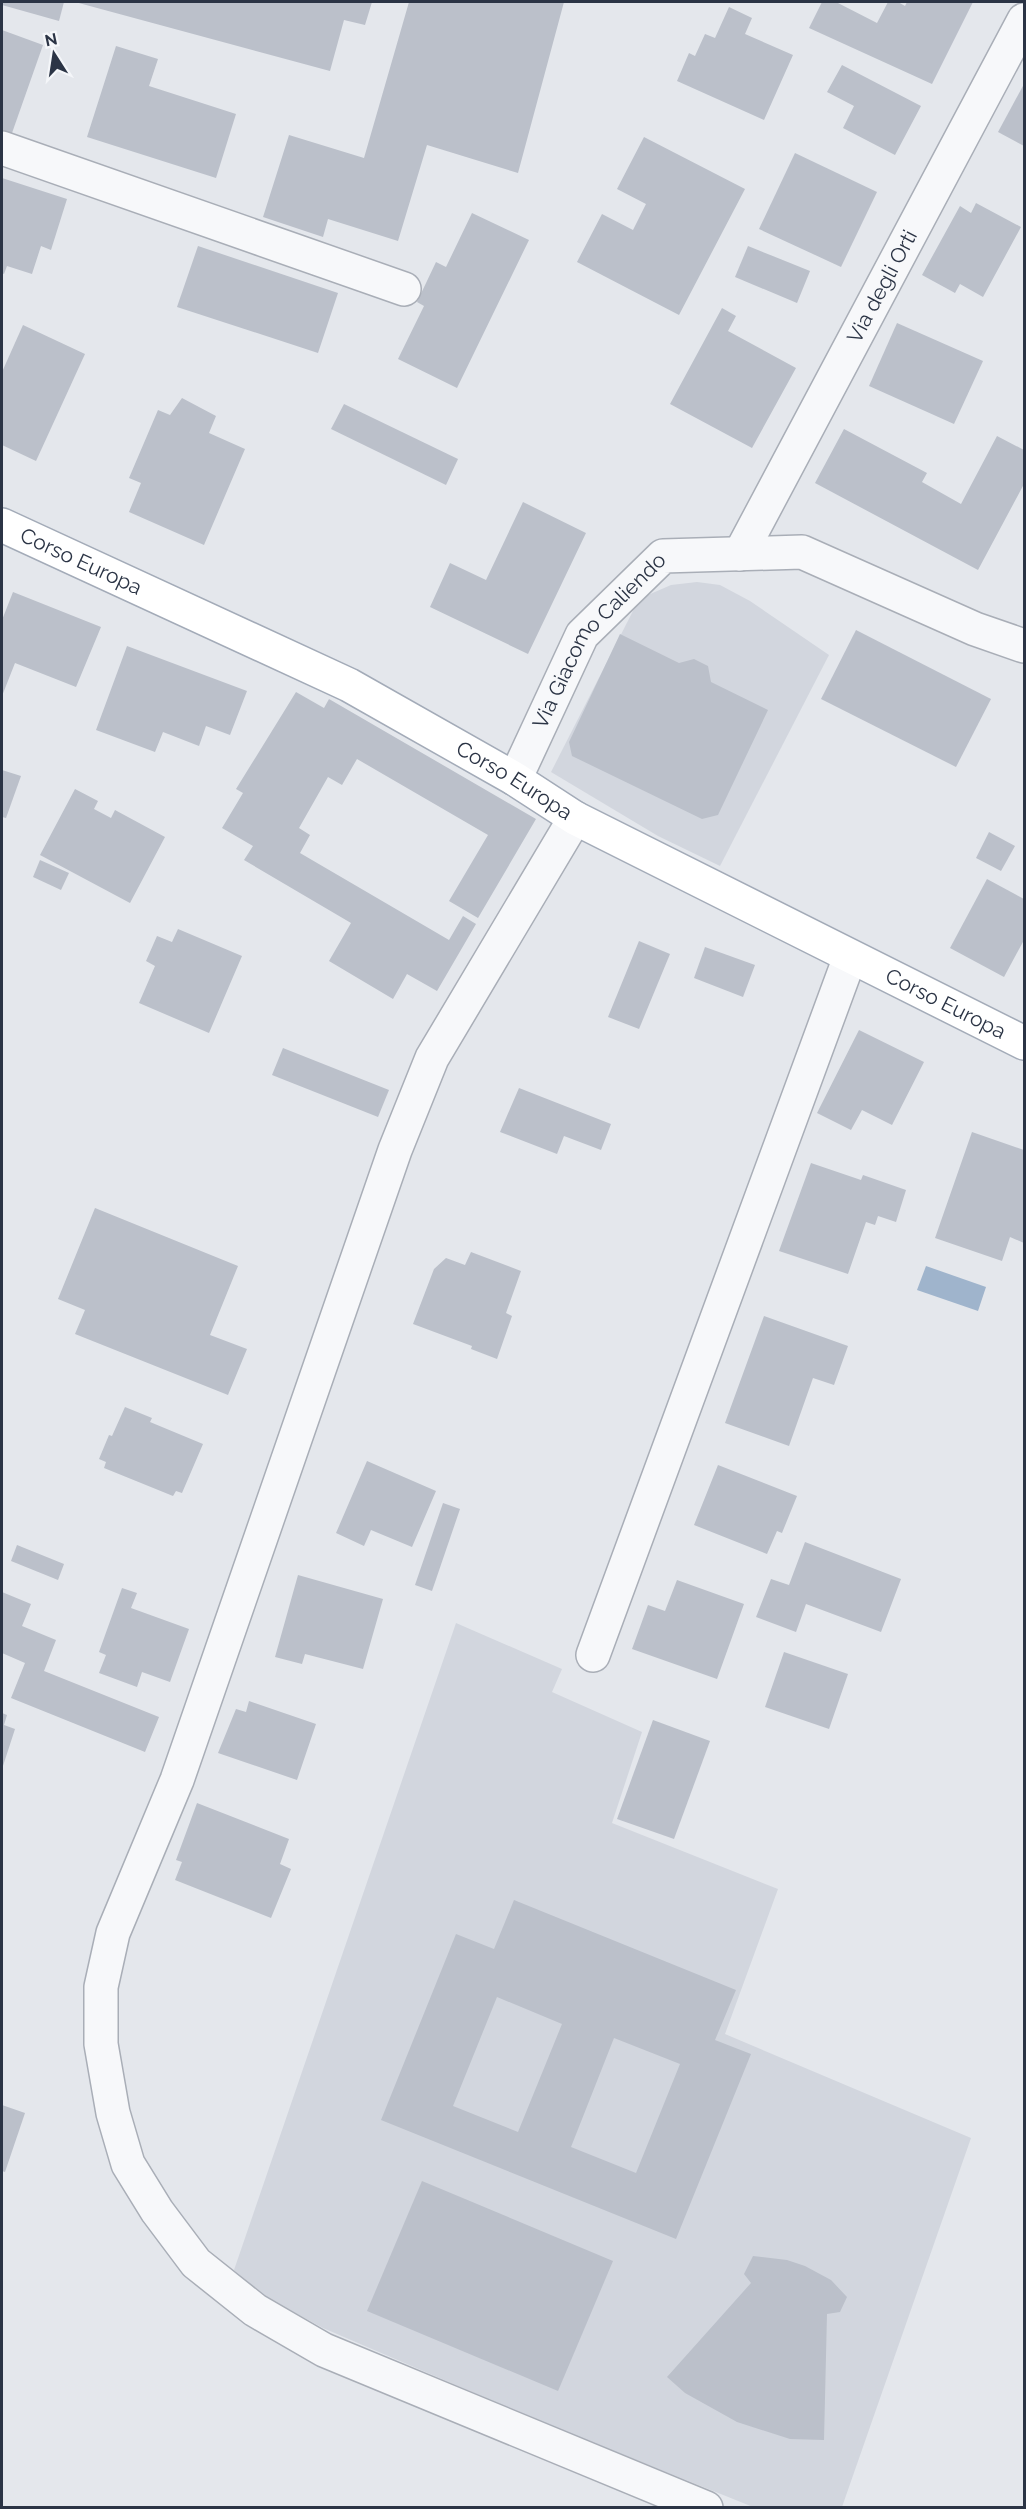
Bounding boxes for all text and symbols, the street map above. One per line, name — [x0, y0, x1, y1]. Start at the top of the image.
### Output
north arrow — [24, 24, 84, 84]
text: N — [43, 29, 59, 50]
street label: Via degli Orti — [842, 225, 922, 347]
street label: Corso Europa — [16, 522, 146, 600]
street label: Via Giacomo Caliendo — [527, 547, 671, 732]
street label: Corso Europa — [452, 735, 577, 825]
street label: Corso Europa — [882, 963, 1010, 1044]

